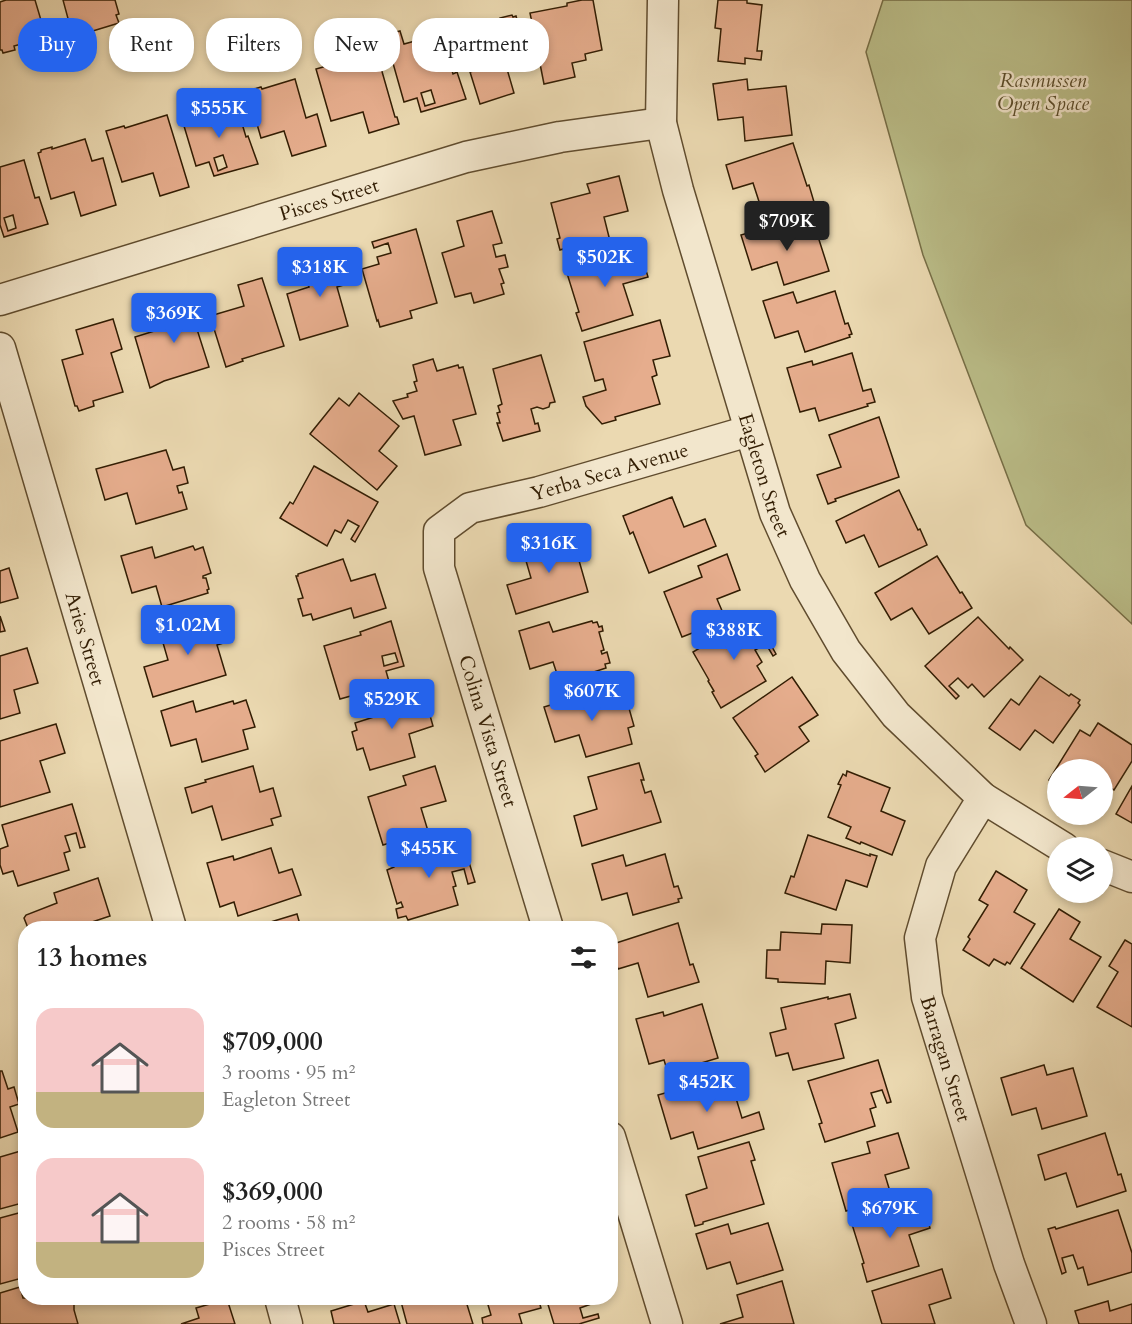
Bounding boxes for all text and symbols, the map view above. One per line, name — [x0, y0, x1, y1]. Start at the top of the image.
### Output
chip: Buy — [18, 18, 97, 72]
chip: Rent — [109, 18, 194, 72]
chip: Filters — [206, 18, 302, 72]
chip: New — [314, 18, 400, 72]
chip: Apartment — [412, 18, 549, 72]
park label: Rasmussen Open Space — [997, 67, 1089, 117]
pin: $555K — [177, 88, 261, 139]
text: $555K — [190, 94, 248, 121]
street label: Pisces Street — [276, 171, 383, 227]
pin: $709K — [745, 201, 829, 252]
text: $709K — [758, 207, 816, 234]
pin: $502K — [563, 237, 647, 288]
text: $502K — [576, 243, 634, 270]
pin: $318K — [278, 247, 362, 298]
text: $318K — [291, 253, 349, 280]
pin: $369K — [132, 293, 216, 344]
text: $369K — [145, 299, 203, 326]
street label: Eagleton Street — [732, 410, 798, 542]
street label: Yerba Seca Avenue — [528, 436, 692, 507]
pin: $316K — [507, 523, 591, 574]
text: $316K — [520, 529, 578, 556]
street label: Aries Street — [59, 589, 112, 689]
pin: $1.02M — [139, 605, 237, 656]
pin: $388K — [692, 610, 776, 661]
text: $1.02M — [155, 611, 221, 638]
text: $388K — [705, 616, 763, 643]
street label: Colina Vista Street — [452, 652, 524, 811]
pin: $607K — [550, 671, 634, 722]
text: $607K — [563, 677, 621, 704]
pin: $529K — [350, 679, 434, 730]
text: $529K — [363, 685, 421, 712]
north arrow — [1047, 759, 1113, 825]
map controls — [1047, 759, 1113, 903]
pin: $455K — [387, 828, 471, 879]
text: $455K — [400, 834, 458, 861]
button: layers — [1047, 837, 1113, 903]
text: 13 homes — [36, 940, 147, 975]
icon: filters — [567, 941, 600, 974]
street label: Barragan Street — [914, 993, 978, 1126]
text: $709,000 — [222, 1024, 323, 1059]
icon: home — [84, 1032, 156, 1104]
text: 3 rooms · 95 m² — [222, 1059, 355, 1086]
pin: $452K — [665, 1062, 749, 1113]
text: $452K — [678, 1068, 736, 1095]
text: Eagleton Street — [222, 1086, 350, 1113]
text: $369,000 — [222, 1174, 323, 1209]
icon: home — [84, 1182, 156, 1254]
pin: $679K — [848, 1188, 932, 1239]
text: $679K — [861, 1194, 919, 1221]
text: 2 rooms · 58 m² — [222, 1209, 355, 1236]
text: Pisces Street — [222, 1236, 325, 1263]

